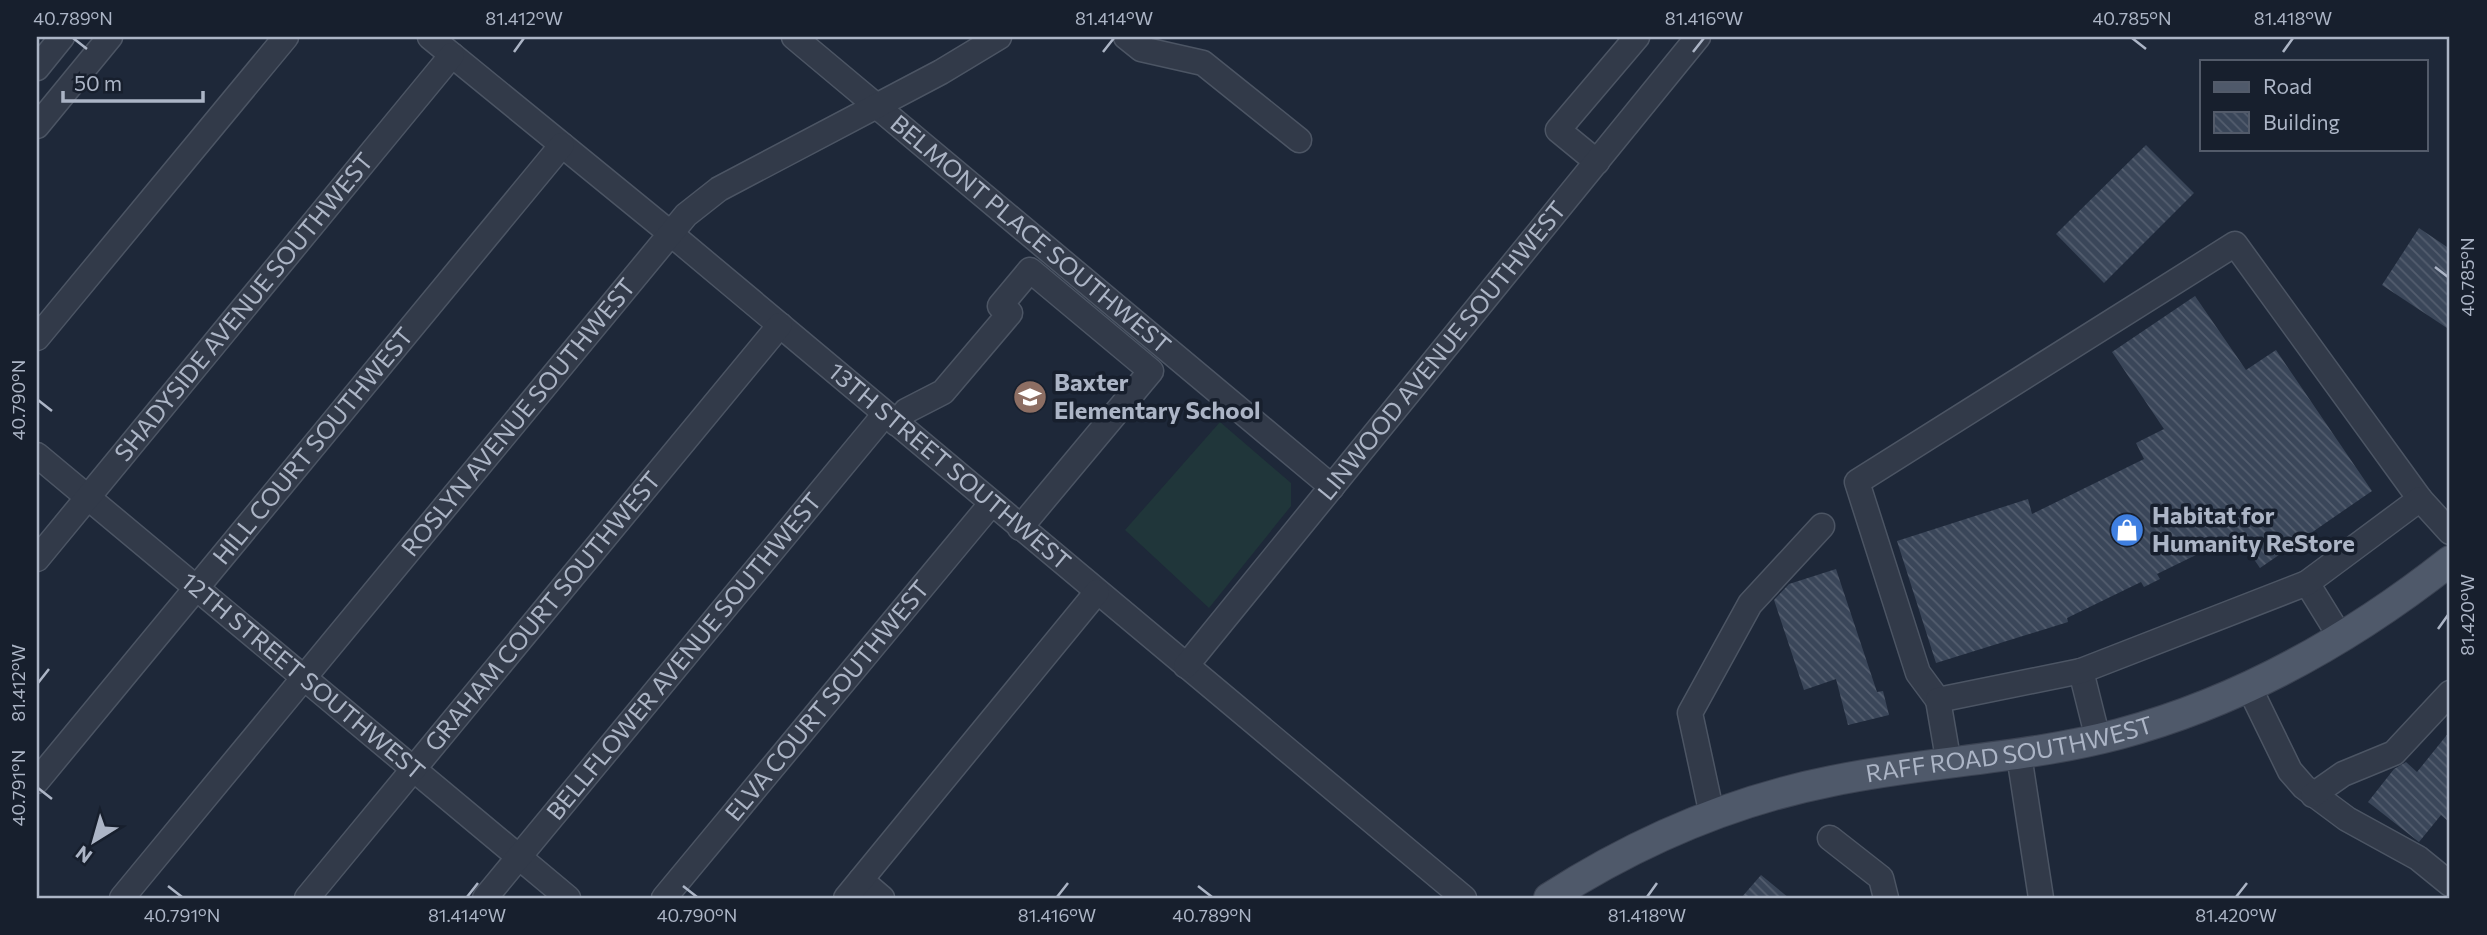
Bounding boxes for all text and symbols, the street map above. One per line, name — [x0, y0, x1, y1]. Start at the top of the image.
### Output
text: 40.789°N — [33, 7, 113, 29]
text: 81.412°W — [485, 7, 563, 29]
text: 81.414°W — [1075, 7, 1153, 29]
text: 81.416°W — [1665, 7, 1743, 29]
text: 40.785°N — [2092, 7, 2172, 29]
text: 81.418°W — [2254, 7, 2332, 29]
scale bar — [63, 60, 203, 104]
legend — [2200, 60, 2428, 150]
text: 50 m — [74, 70, 122, 95]
text: Road — [2263, 73, 2312, 98]
street label: BELMONT PLACE SOUTHWEST — [885, 108, 1177, 359]
text: Building — [2263, 109, 2340, 134]
street label: SHADYSIDE AVENUE SOUTHWEST — [108, 146, 378, 466]
street label: LINWOOD AVENUE SOUTHWEST — [1311, 195, 1571, 505]
text: 40.785°N — [2456, 237, 2478, 317]
street label: ROSLYN AVENUE SOUTHWEST — [394, 272, 641, 561]
street label: HILL COURT SOUTHWEST — [206, 321, 418, 570]
street label: 13TH STREET SOUTHWEST — [823, 356, 1077, 575]
text: 40.790°N — [7, 360, 29, 440]
place label: Baxter Elementary School — [1054, 367, 1261, 424]
school or university icon: Baxter Elementary School — [1011, 378, 1049, 416]
street label: GRAHAM COURT SOUTHWEST — [418, 465, 666, 757]
street label: BELLFLOWER AVENUE SOUTHWEST — [540, 486, 827, 825]
place label: Habitat for Humanity ReStore — [2152, 500, 2355, 557]
shop icon: Habitat for Humanity ReStore — [2108, 511, 2146, 549]
street label: 12TH STREET SOUTHWEST — [176, 566, 431, 785]
street label: ELVA COURT SOUTHWEST — [718, 574, 934, 826]
text: 81.420°W — [2456, 574, 2478, 656]
text: 81.412°W — [7, 644, 29, 722]
street label: RAFF ROAD SOUTHWEST — [1863, 709, 2156, 787]
text: 40.791°N — [7, 750, 29, 826]
north arrow — [60, 806, 130, 876]
text: N — [71, 841, 96, 868]
text: 40.791°N — [144, 904, 220, 926]
text: 81.414°W — [428, 904, 506, 926]
text: 40.790°N — [657, 904, 737, 926]
text: 81.416°W — [1018, 904, 1096, 926]
text: 40.789°N — [1172, 904, 1252, 926]
text: 81.418°W — [1608, 904, 1686, 926]
text: 81.420°W — [2195, 904, 2277, 926]

